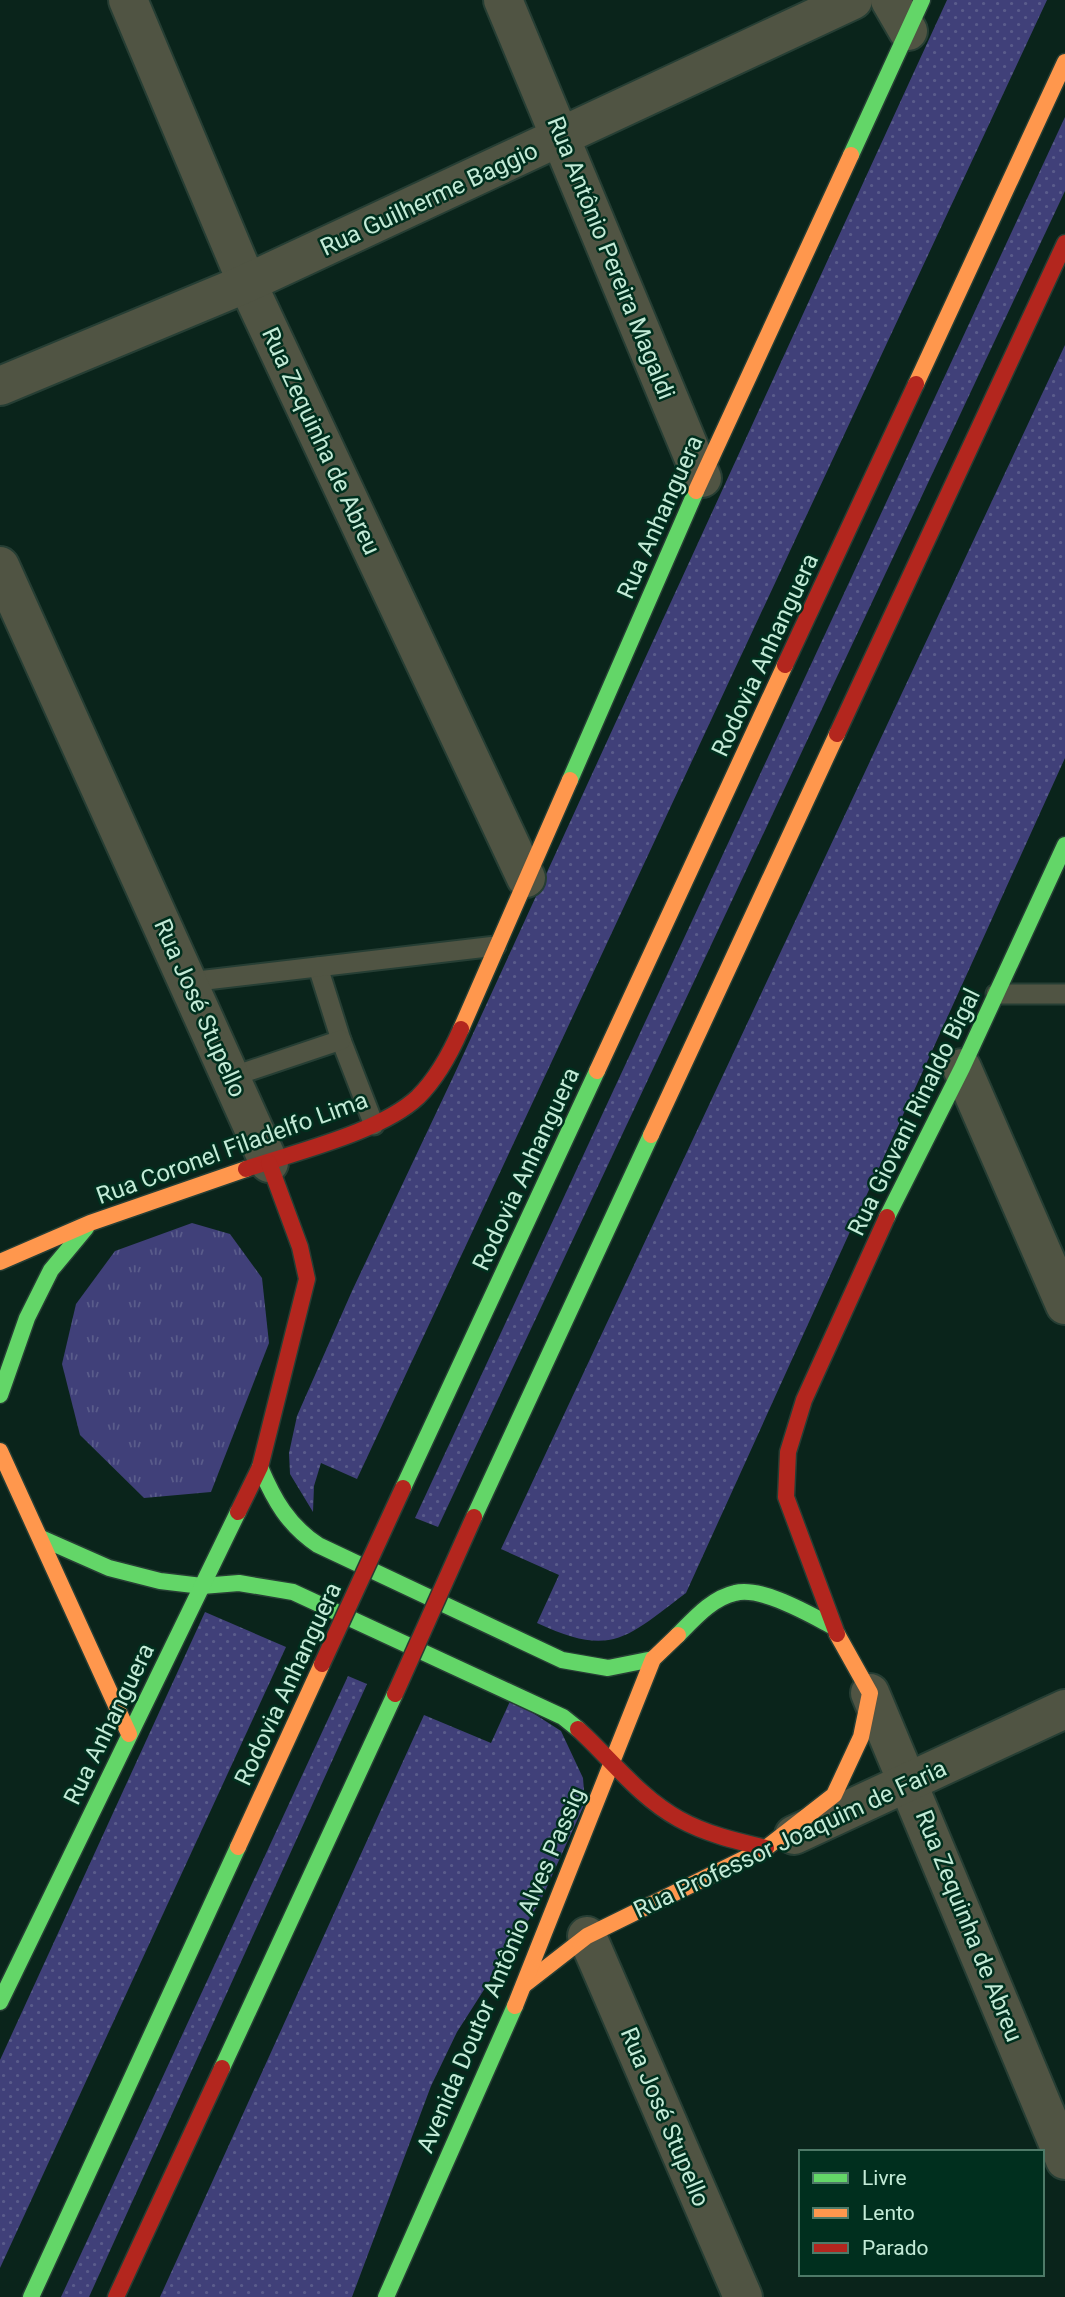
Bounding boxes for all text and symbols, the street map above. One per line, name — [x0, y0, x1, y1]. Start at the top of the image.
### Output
street label: Rua Antônio Pereira Magaldi — [541, 112, 681, 404]
street label: Rua Guilherme Baggio — [316, 136, 542, 262]
street label: Rua Zequinha de Abreu — [256, 323, 386, 559]
street label: Rua Anhanguera — [611, 431, 709, 603]
street label: Rodovia Anhanguera — [706, 549, 824, 761]
street label: Rua José Stupello — [148, 915, 252, 1101]
street label: Rua Giovani Rinaldo Bigal — [842, 984, 986, 1240]
street label: Rodovia Anhanguera — [467, 1063, 585, 1275]
street label: Rua Coronel Filadelfo Lima — [93, 1086, 371, 1210]
street label: Rodovia Anhanguera — [229, 1578, 347, 1790]
street label: Rua Anhanguera — [58, 1639, 160, 1809]
street label: Rua Professor Joaquim de Faria — [629, 1754, 951, 1924]
street label: Avenida Doutor Antônio Alves Passig — [411, 1783, 591, 2157]
street label: Rua Zequinha de Abreu — [910, 1806, 1028, 2046]
street label: Rua José Stupello — [615, 2023, 715, 2211]
legend — [799, 2150, 1044, 2276]
text: Livre — [862, 2166, 907, 2190]
text: Lento — [862, 2201, 915, 2225]
text: Parado — [862, 2236, 929, 2260]

